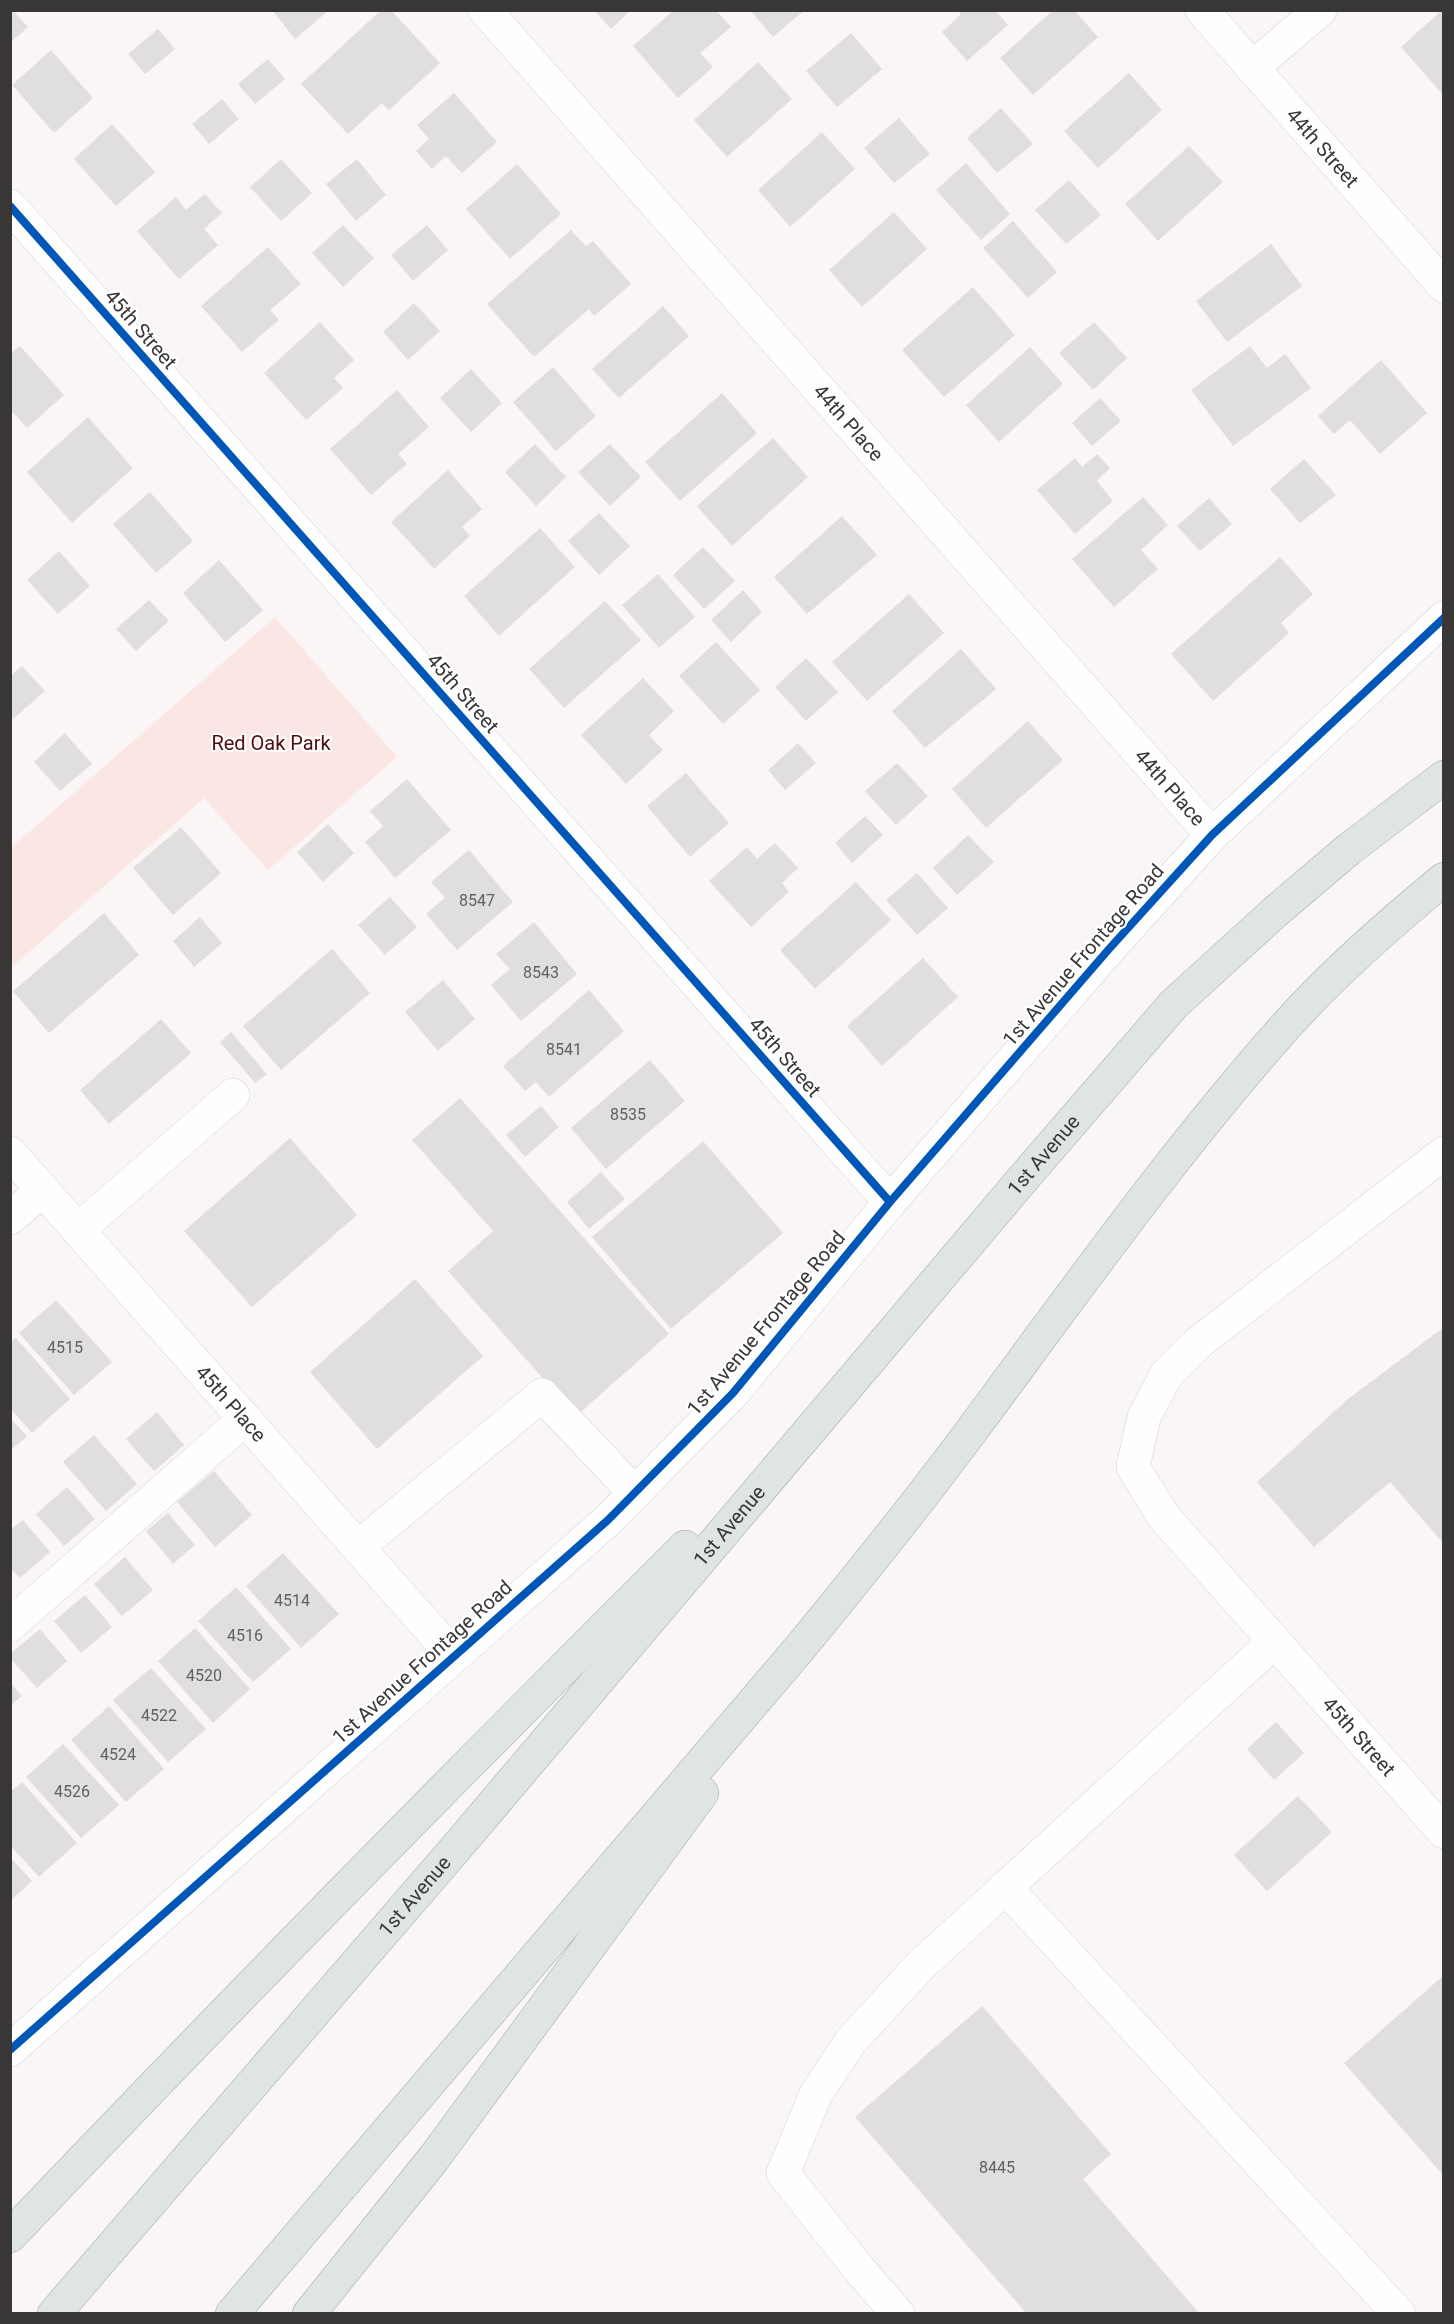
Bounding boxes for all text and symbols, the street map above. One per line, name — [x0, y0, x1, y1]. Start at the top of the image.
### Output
street label: 44th Street — [1281, 103, 1364, 192]
street label: 45th Street — [100, 284, 182, 374]
street label: 44th Place — [808, 379, 889, 466]
street label: 45th Street — [422, 648, 504, 738]
park label: Red Oak Park — [211, 731, 331, 755]
street label: 44th Place — [1130, 744, 1210, 831]
street label: 1st Avenue Frontage Road — [997, 859, 1169, 1051]
house number: 8547 — [459, 891, 495, 910]
house number: 8543 — [523, 963, 559, 982]
street label: 45th Street — [744, 1012, 826, 1102]
house number: 8541 — [546, 1040, 582, 1059]
house number: 8535 — [610, 1105, 646, 1124]
street label: 1st Avenue — [1002, 1110, 1085, 1200]
street label: 1st Avenue Frontage Road — [682, 1226, 850, 1420]
house number: 4515 — [47, 1338, 83, 1357]
street label: 45th Place — [191, 1360, 271, 1447]
street label: 1st Avenue — [688, 1480, 770, 1571]
street label: 1st Avenue Frontage Road — [327, 1575, 517, 1749]
house number: 4514 — [274, 1591, 310, 1610]
house number: 4516 — [227, 1626, 263, 1645]
house number: 4520 — [186, 1666, 222, 1685]
street label: 45th Street — [1318, 1692, 1400, 1781]
house number: 4522 — [141, 1706, 177, 1725]
house number: 4524 — [100, 1745, 136, 1764]
house number: 4526 — [54, 1782, 90, 1801]
street label: 1st Avenue — [373, 1851, 456, 1941]
house number: 8445 — [979, 2158, 1015, 2177]

